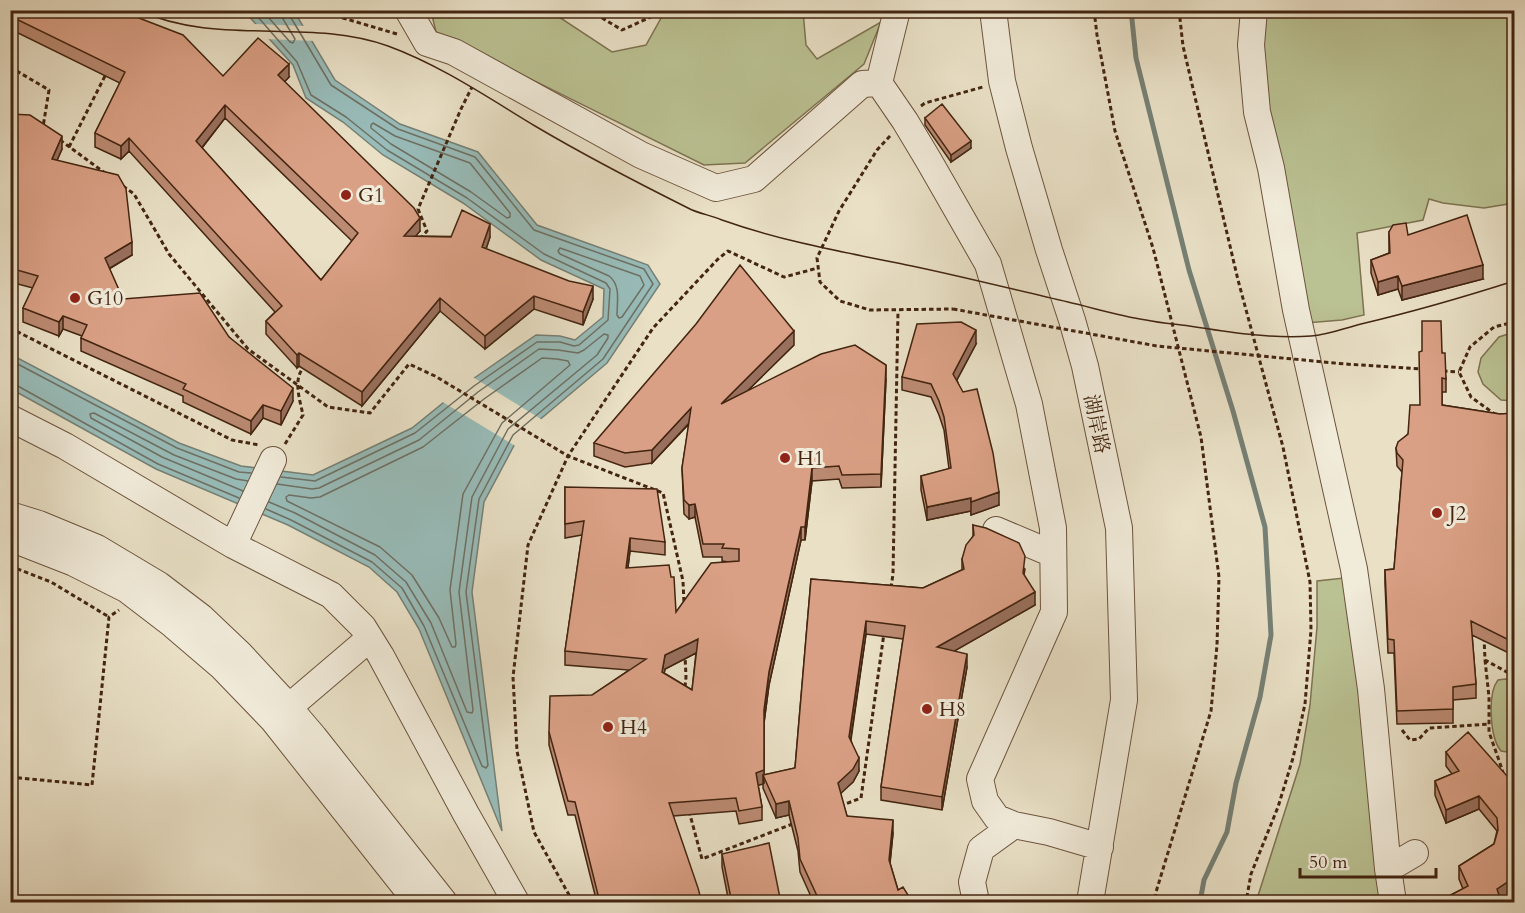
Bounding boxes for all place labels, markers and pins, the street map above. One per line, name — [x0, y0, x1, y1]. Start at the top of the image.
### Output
place label: G1 — [358, 182, 384, 209]
marker: G1 — [339, 188, 353, 202]
place label: G10 — [87, 285, 123, 312]
marker: G10 — [68, 291, 82, 305]
place label: H1 — [797, 445, 824, 472]
marker: H1 — [778, 451, 792, 465]
place label: J2 — [1446, 500, 1466, 527]
marker: J2 — [1430, 506, 1444, 520]
place label: H8 — [939, 696, 966, 723]
marker: H8 — [920, 702, 934, 716]
place label: H4 — [620, 714, 647, 741]
marker: H4 — [601, 720, 615, 734]

